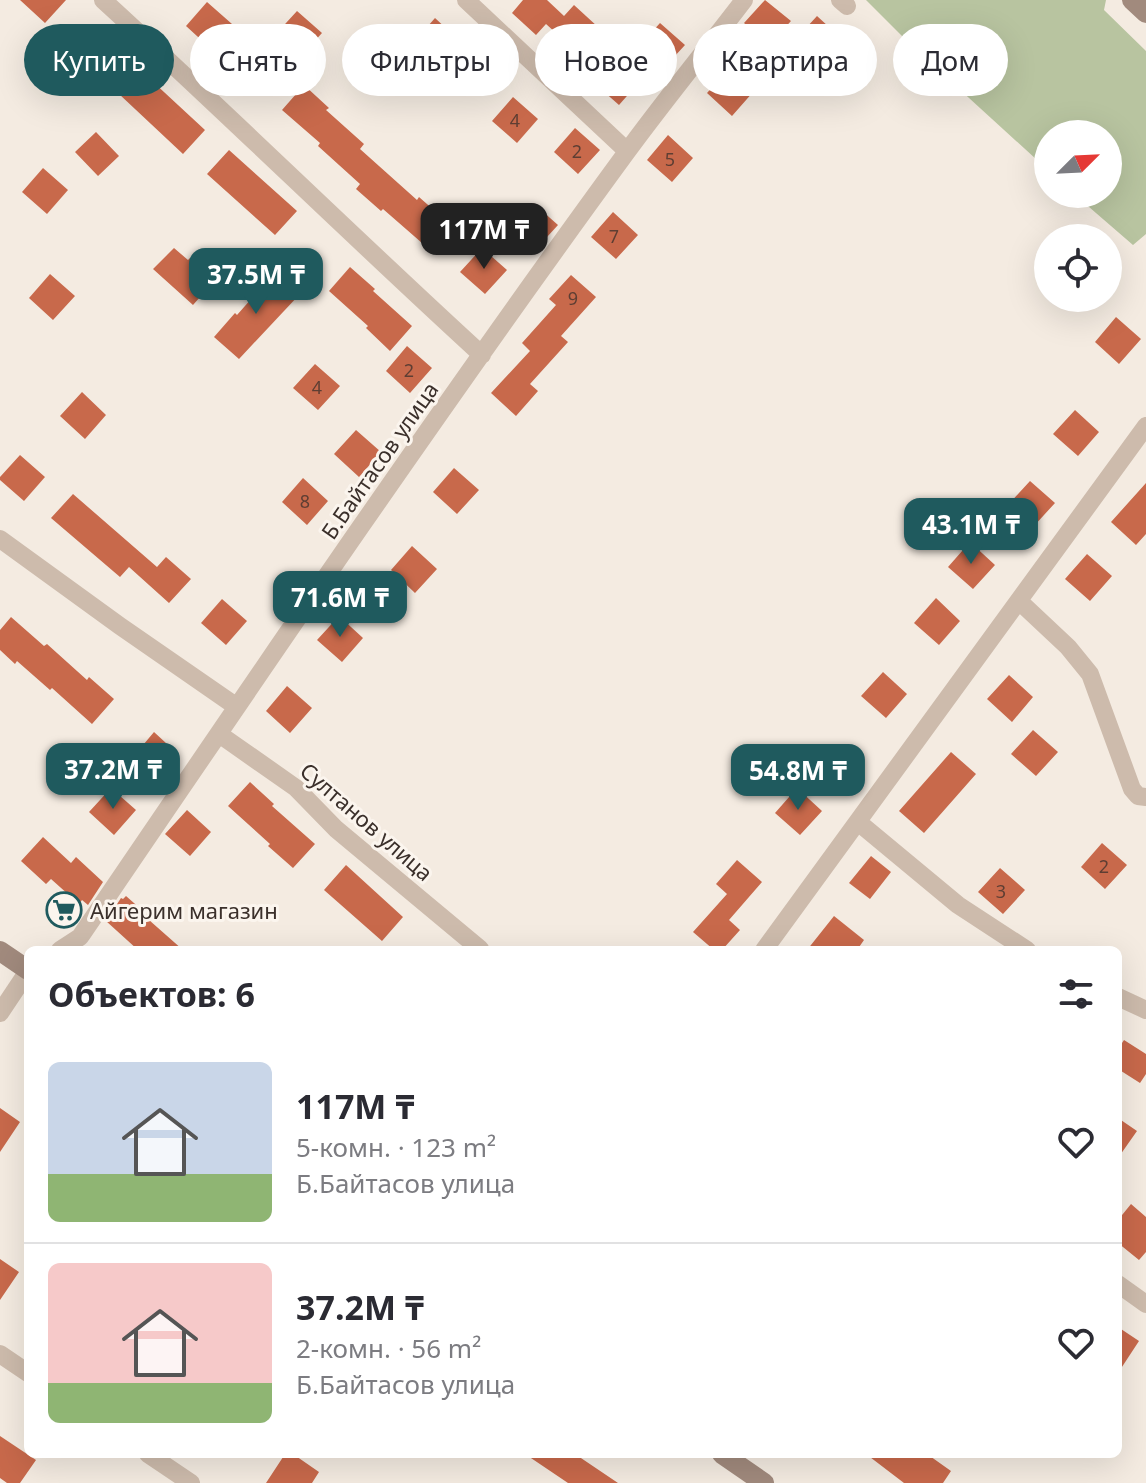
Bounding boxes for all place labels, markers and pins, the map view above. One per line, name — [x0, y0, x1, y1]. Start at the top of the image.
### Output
pin: 117M ₸ — [419, 203, 549, 271]
pin: 37.5M ₸ — [182, 248, 330, 316]
pin: 43.1M ₸ — [897, 498, 1045, 566]
pin: 71.6M ₸ — [266, 571, 414, 639]
pin: 37.2M ₸ — [39, 743, 187, 811]
pin: 54.8M ₸ — [724, 744, 872, 812]
supermarket icon: Айгерим магазин — [45, 891, 83, 929]
place label: Айгерим магазин — [90, 895, 278, 925]

